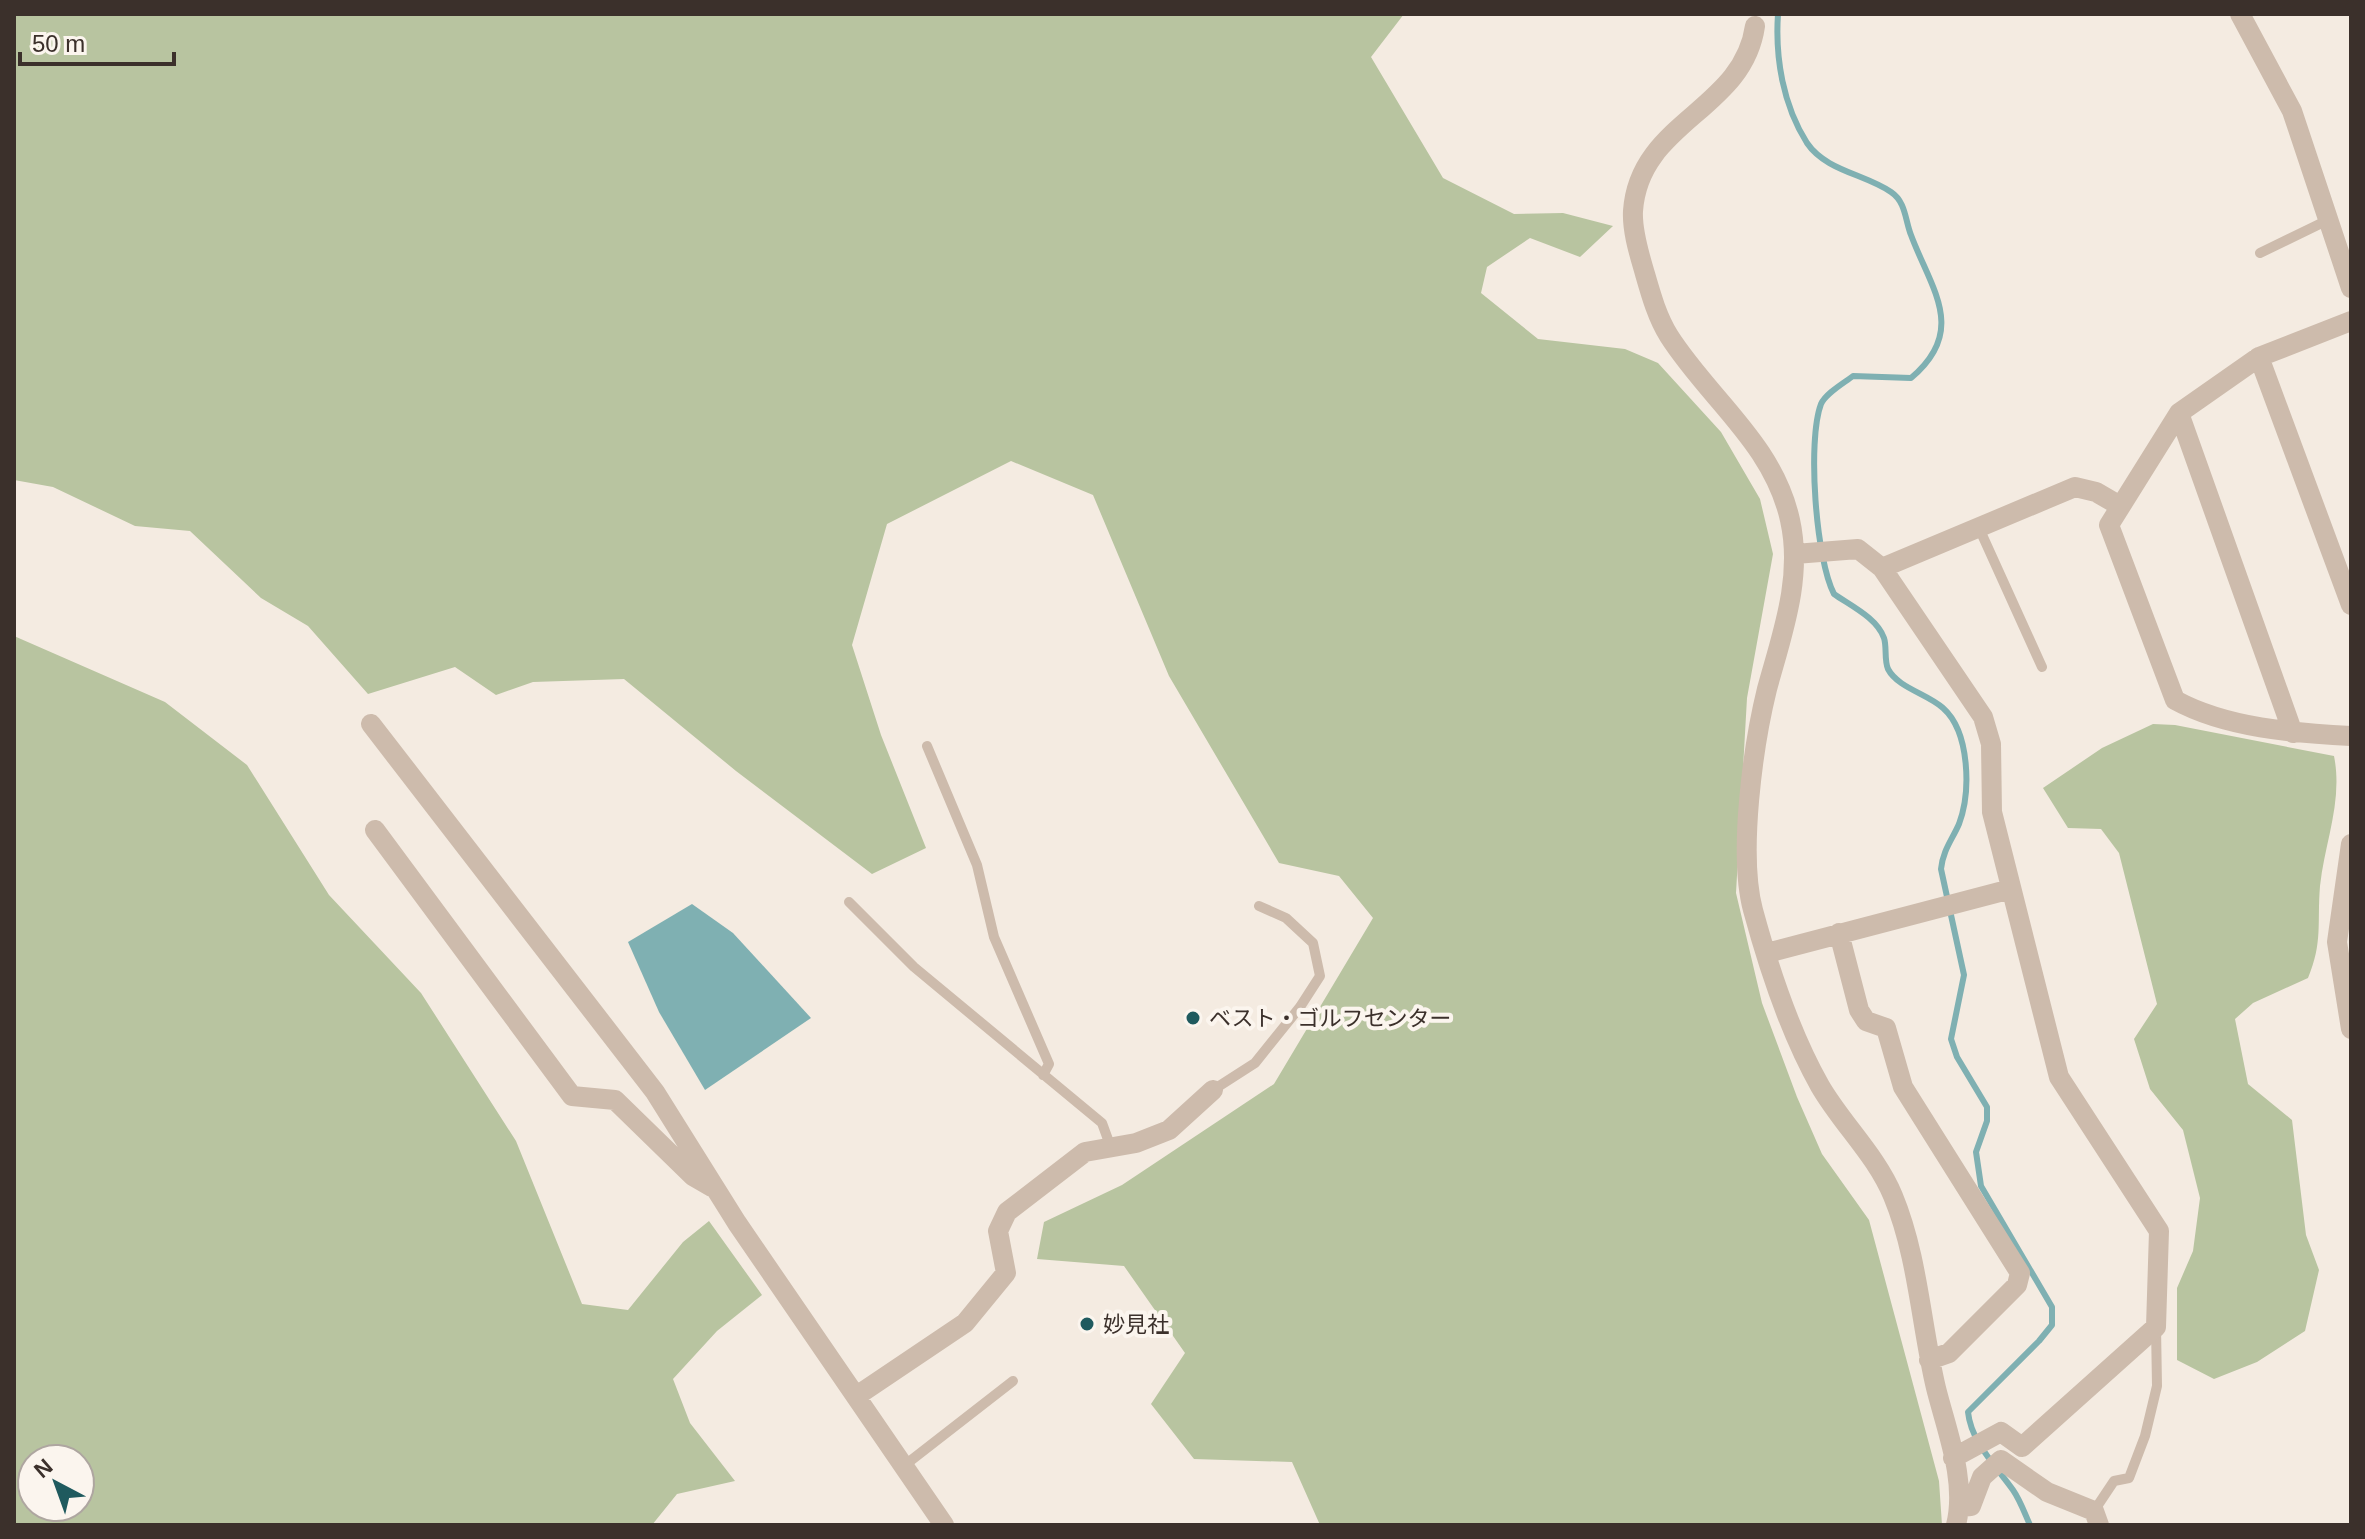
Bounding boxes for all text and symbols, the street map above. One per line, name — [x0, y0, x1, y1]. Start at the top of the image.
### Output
scale bar — [20, 16, 174, 66]
text: 50 m — [32, 30, 85, 57]
place label: ベスト・ゴルフセンター — [1209, 1006, 1451, 1031]
marker: ベスト・ゴルフセンター — [1184, 1009, 1202, 1027]
place label: 妙見社 — [1103, 1312, 1169, 1337]
marker: 妙見社 — [1078, 1315, 1096, 1333]
north arrow — [16, 1443, 96, 1523]
text: N — [29, 1454, 57, 1483]

